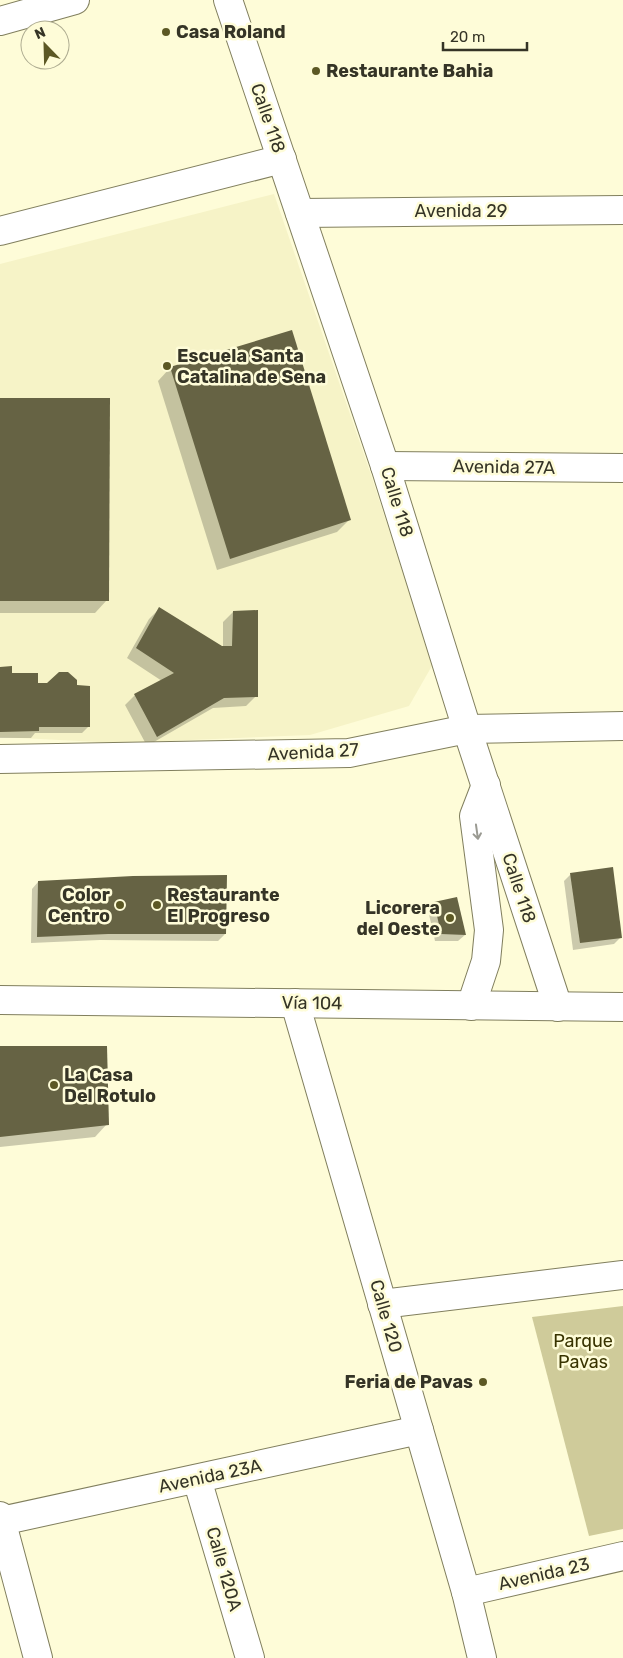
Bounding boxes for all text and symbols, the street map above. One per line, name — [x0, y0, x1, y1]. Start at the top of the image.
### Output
north arrow — [20, 20, 70, 70]
scale bar — [443, 20, 527, 52]
place label: Casa Roland — [176, 21, 286, 43]
text: N — [32, 24, 48, 43]
marker: Casa Roland — [160, 26, 172, 38]
text: 20 m — [450, 28, 485, 46]
place label: Restaurante Bahia — [326, 60, 493, 82]
marker: Restaurante Bahia — [310, 65, 322, 77]
street label: Calle 118 — [246, 80, 290, 156]
street label: Avenida 29 — [415, 200, 507, 222]
place label: Escuela Santa Catalina de Sena — [177, 345, 326, 388]
marker: Escuela Santa Catalina de Sena — [161, 360, 173, 372]
street label: Avenida 27A — [453, 455, 555, 479]
street label: Calle 118 — [376, 464, 418, 540]
street label: Avenida 27 — [267, 739, 359, 765]
one-way arrow — [472, 824, 482, 840]
street label: Calle 118 — [497, 850, 541, 926]
place label: Color Centro — [48, 884, 110, 927]
place label: Restaurante El Progreso — [167, 884, 280, 927]
place label: Licorera del Oeste — [356, 897, 440, 940]
marker: Color Centro — [114, 899, 126, 911]
marker: Restaurante El Progreso — [151, 899, 163, 911]
marker: Licorera del Oeste — [444, 912, 456, 924]
street label: Vía 104 — [281, 991, 343, 1015]
place label: La Casa Del Rotulo — [64, 1064, 156, 1107]
marker: La Casa Del Rotulo — [48, 1079, 60, 1091]
street label: Calle 120 — [365, 1277, 407, 1355]
park label: Parque Pavas — [553, 1330, 613, 1373]
place label: Feria de Pavas — [345, 1371, 473, 1393]
marker: Feria de Pavas — [477, 1376, 489, 1388]
street label: Avenida 23A — [156, 1454, 264, 1498]
street label: Calle 120A — [201, 1524, 247, 1614]
street label: Avenida 23 — [496, 1553, 592, 1595]

